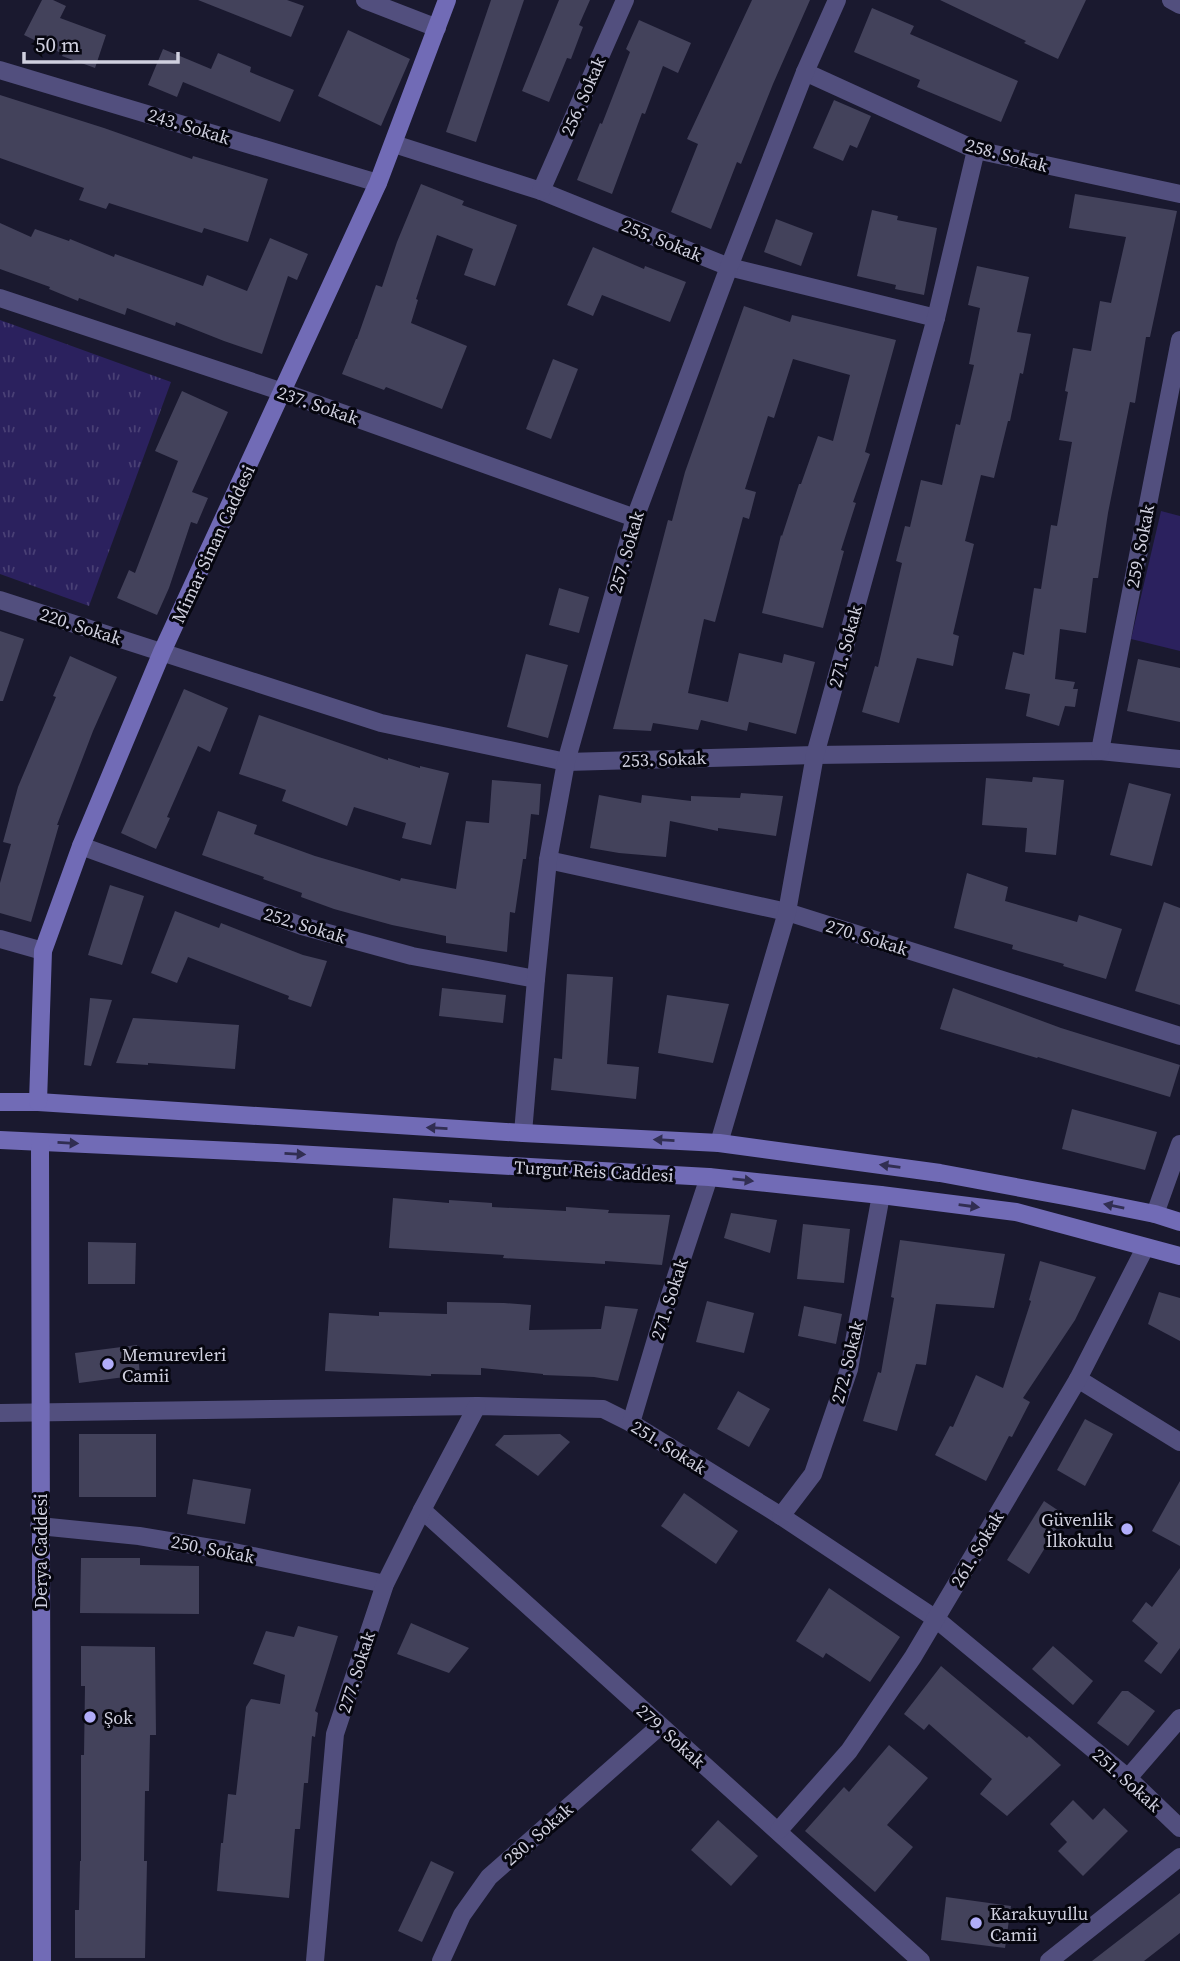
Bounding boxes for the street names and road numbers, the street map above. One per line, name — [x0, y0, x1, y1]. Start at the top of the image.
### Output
street label: 256. Sokak — [554, 52, 612, 140]
street label: 243. Sokak — [145, 102, 233, 150]
street label: 258. Sokak — [963, 132, 1051, 178]
street label: 255. Sokak — [618, 213, 706, 267]
street label: 237. Sokak — [274, 379, 362, 431]
street label: Mimar Sinan Caddesi — [165, 461, 261, 627]
street label: 259. Sokak — [1120, 502, 1160, 590]
street label: 257. Sokak — [602, 508, 650, 596]
street label: 220. Sokak — [37, 601, 125, 651]
street label: 271. Sokak — [822, 602, 868, 690]
street label: 253. Sokak — [621, 745, 707, 773]
street label: 252. Sokak — [261, 901, 349, 949]
street label: 270. Sokak — [823, 913, 911, 961]
street label: Turgut Reis Caddesi — [514, 1154, 674, 1188]
street label: 271. Sokak — [644, 1255, 694, 1343]
street label: 272. Sokak — [825, 1318, 869, 1406]
street label: 251. Sokak — [627, 1414, 712, 1480]
street label: Derya Caddesi — [28, 1493, 53, 1609]
street label: 261. Sokak — [945, 1506, 1010, 1592]
street label: 250. Sokak — [169, 1529, 257, 1569]
street label: 277. Sokak — [331, 1628, 381, 1716]
street label: 279. Sokak — [631, 1698, 711, 1774]
street label: 251. Sokak — [1087, 1742, 1167, 1818]
street label: 280. Sokak — [498, 1797, 578, 1871]

